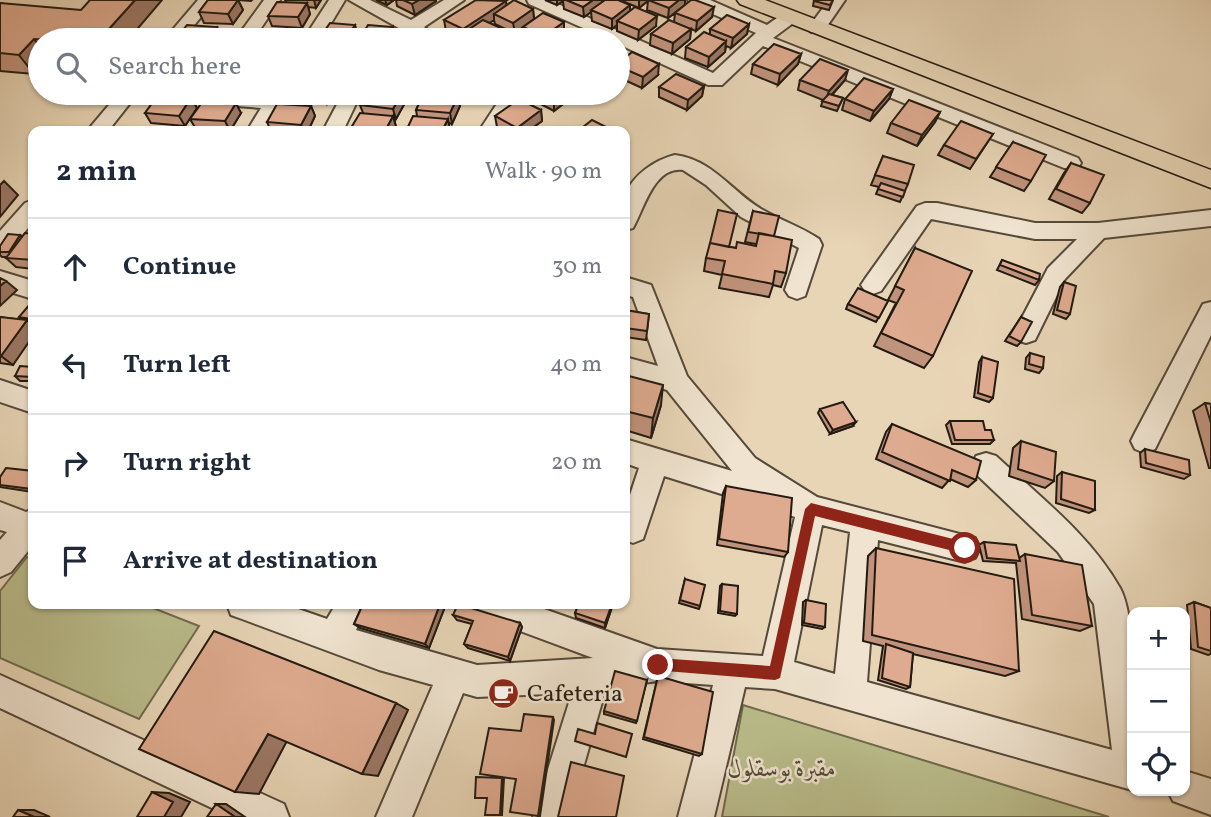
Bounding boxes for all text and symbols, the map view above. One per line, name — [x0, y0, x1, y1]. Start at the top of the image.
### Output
search box — [28, 28, 630, 105]
icon: search — [52, 48, 90, 86]
text: Search here — [108, 49, 241, 85]
text: 2 min — [56, 151, 137, 193]
text: Walk · 90 m — [485, 156, 602, 188]
icon: ahead — [56, 248, 94, 286]
text: Continue — [123, 249, 236, 285]
text: 30 m — [552, 251, 602, 283]
icon: left — [56, 346, 94, 384]
text: Turn left — [123, 347, 231, 383]
text: 40 m — [550, 349, 602, 381]
icon: right — [56, 444, 94, 482]
text: Turn right — [123, 445, 251, 481]
text: 20 m — [551, 447, 602, 479]
route start — [949, 532, 980, 563]
icon: arrive — [56, 542, 94, 580]
text: Arrive at destination — [123, 543, 378, 579]
map controls — [1127, 607, 1190, 796]
button: + — [1127, 607, 1190, 670]
route end — [642, 649, 673, 680]
button: − — [1127, 670, 1190, 733]
cafe icon: Cafeteria — [487, 676, 521, 710]
place label: Cafeteria — [527, 678, 623, 712]
button: locate — [1127, 733, 1190, 796]
park label: مقبرة بوسقلول — [728, 753, 836, 787]

